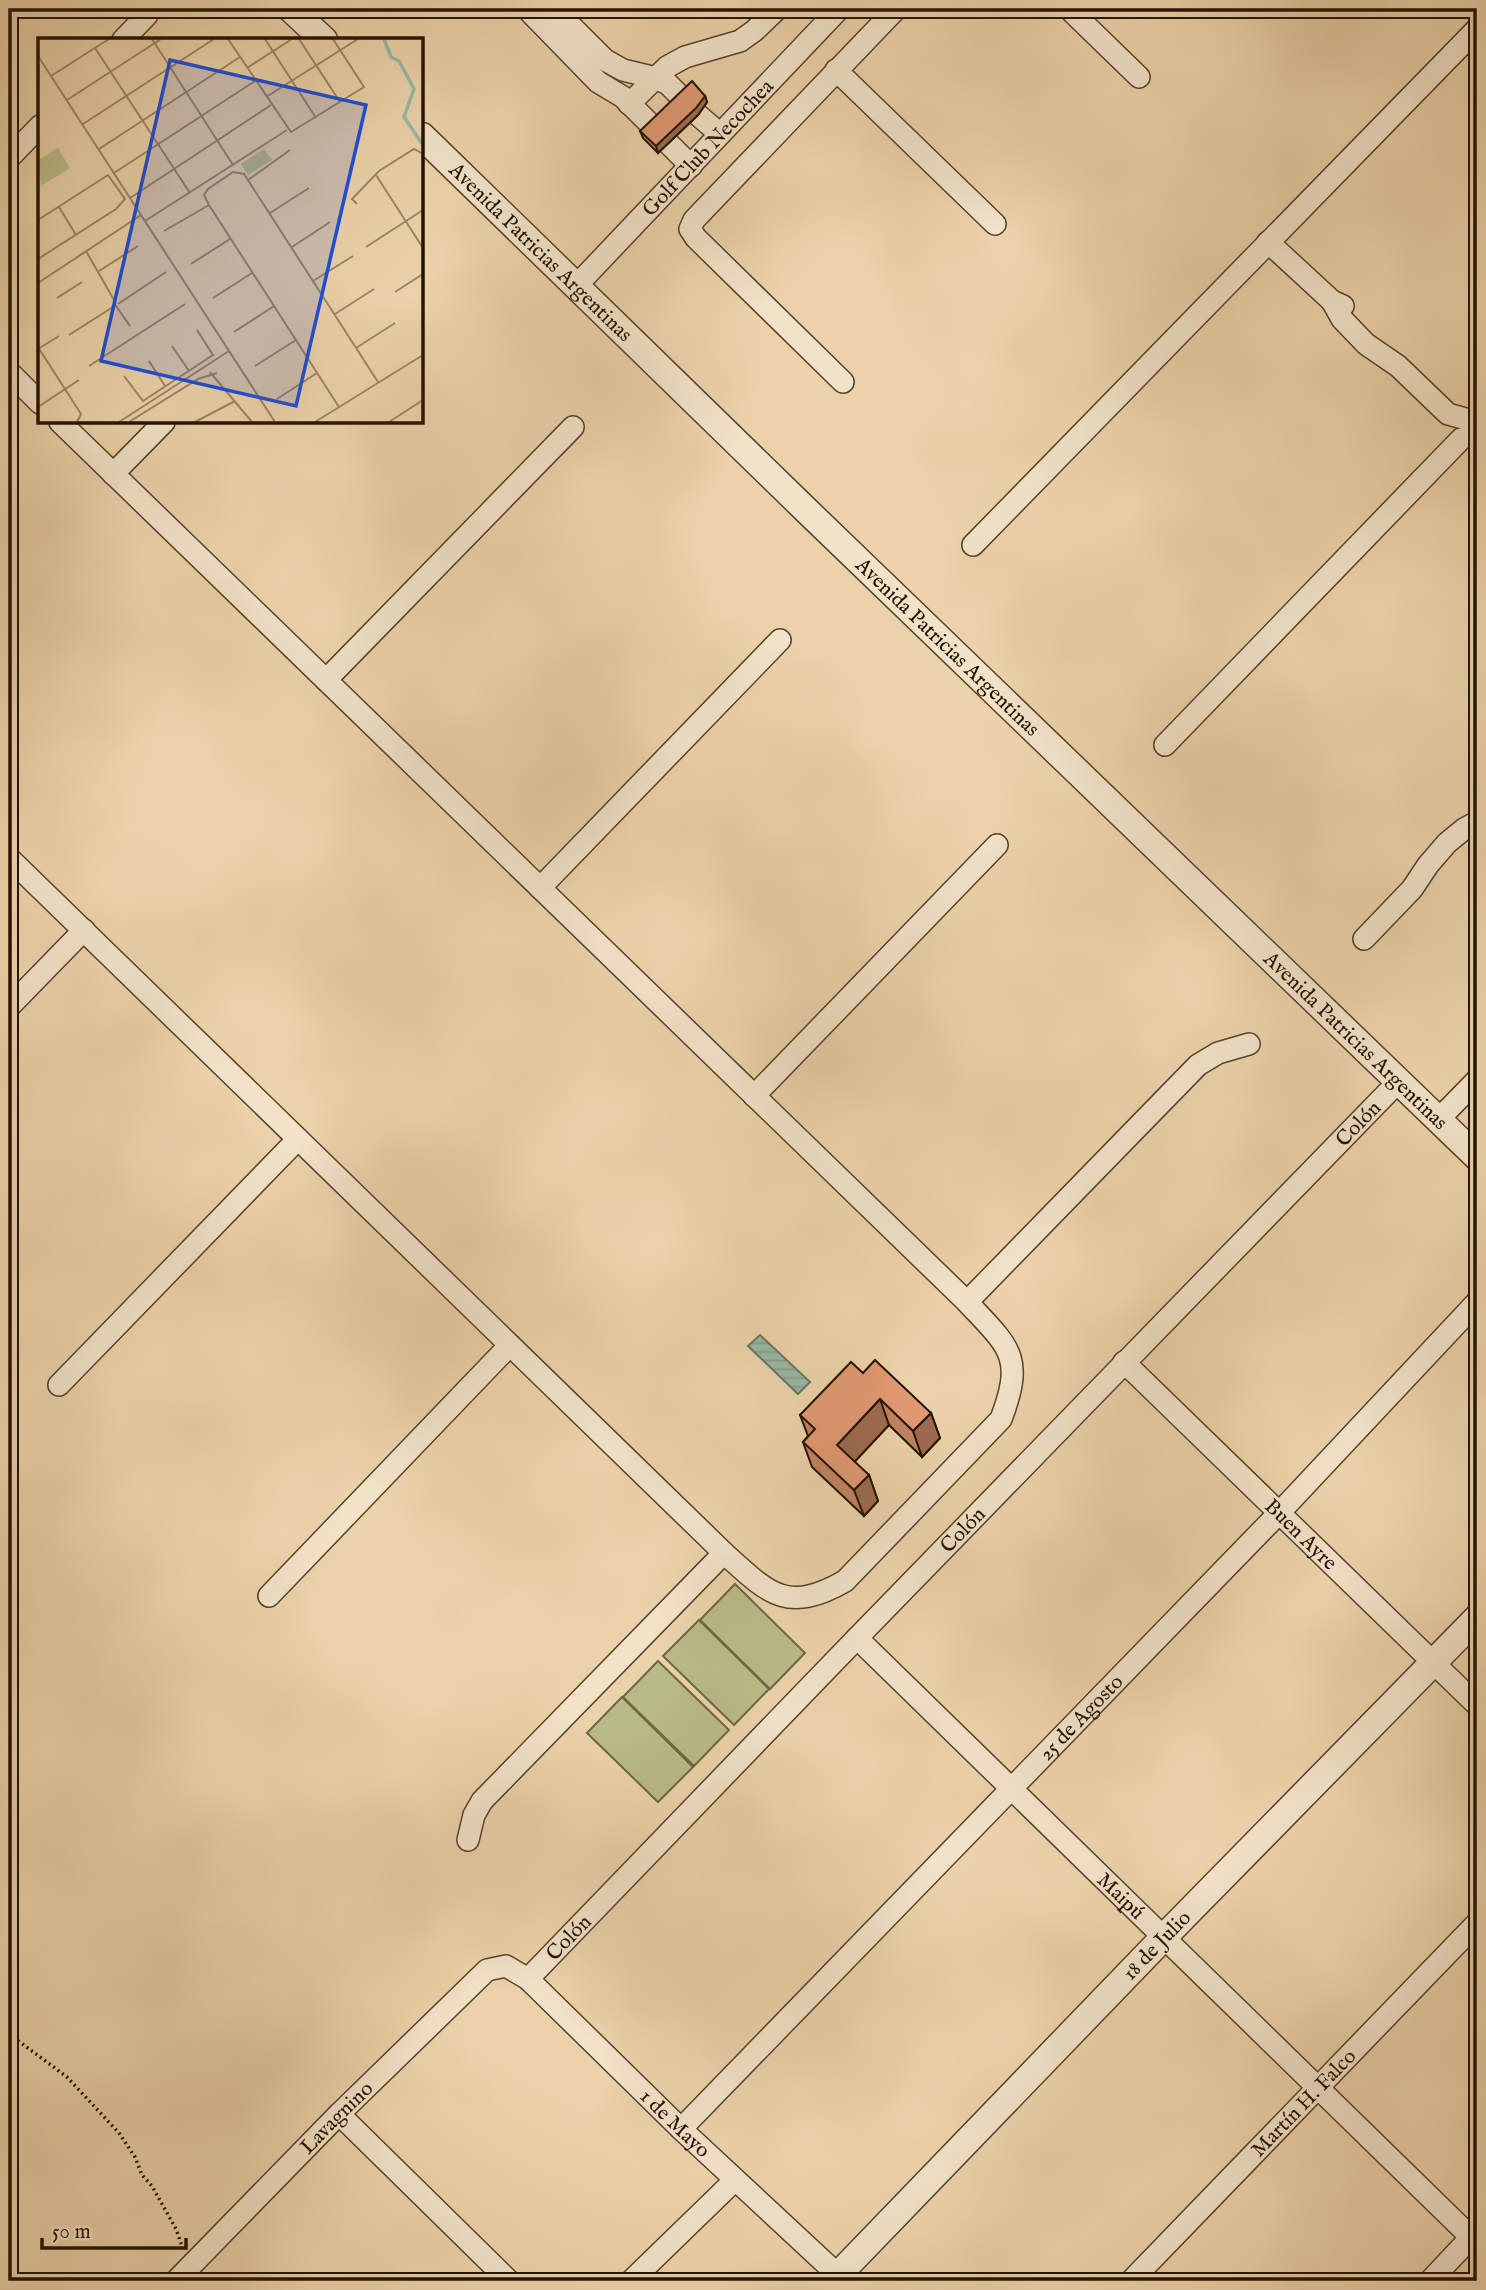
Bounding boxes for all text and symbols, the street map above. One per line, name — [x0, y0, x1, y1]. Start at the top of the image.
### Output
inset map — [38, 38, 424, 424]
street label: Golf Club Necochea — [637, 73, 781, 223]
street label: Avenida Patricias Argentinas — [442, 157, 637, 348]
street label: Avenida Patricias Argentinas — [848, 552, 1045, 743]
street label: Avenida Patricias Argentinas — [1256, 946, 1453, 1136]
street label: Colón — [1330, 1095, 1388, 1153]
street label: Buen Ayre — [1258, 1494, 1343, 1577]
street label: Colón — [935, 1502, 992, 1560]
street label: 25 de Agosto — [1034, 1669, 1130, 1767]
street label: Maipú — [1090, 1867, 1150, 1926]
street label: 18 de Julio — [1117, 1905, 1198, 1987]
street label: Colón — [541, 1909, 598, 1967]
street label: Martín H. Falco — [1246, 2044, 1363, 2164]
street label: Lavagnino — [295, 2076, 380, 2161]
street label: 1 de Mayo — [633, 2084, 715, 2164]
scale bar — [42, 2206, 186, 2250]
text: 50 m — [52, 2219, 91, 2246]

